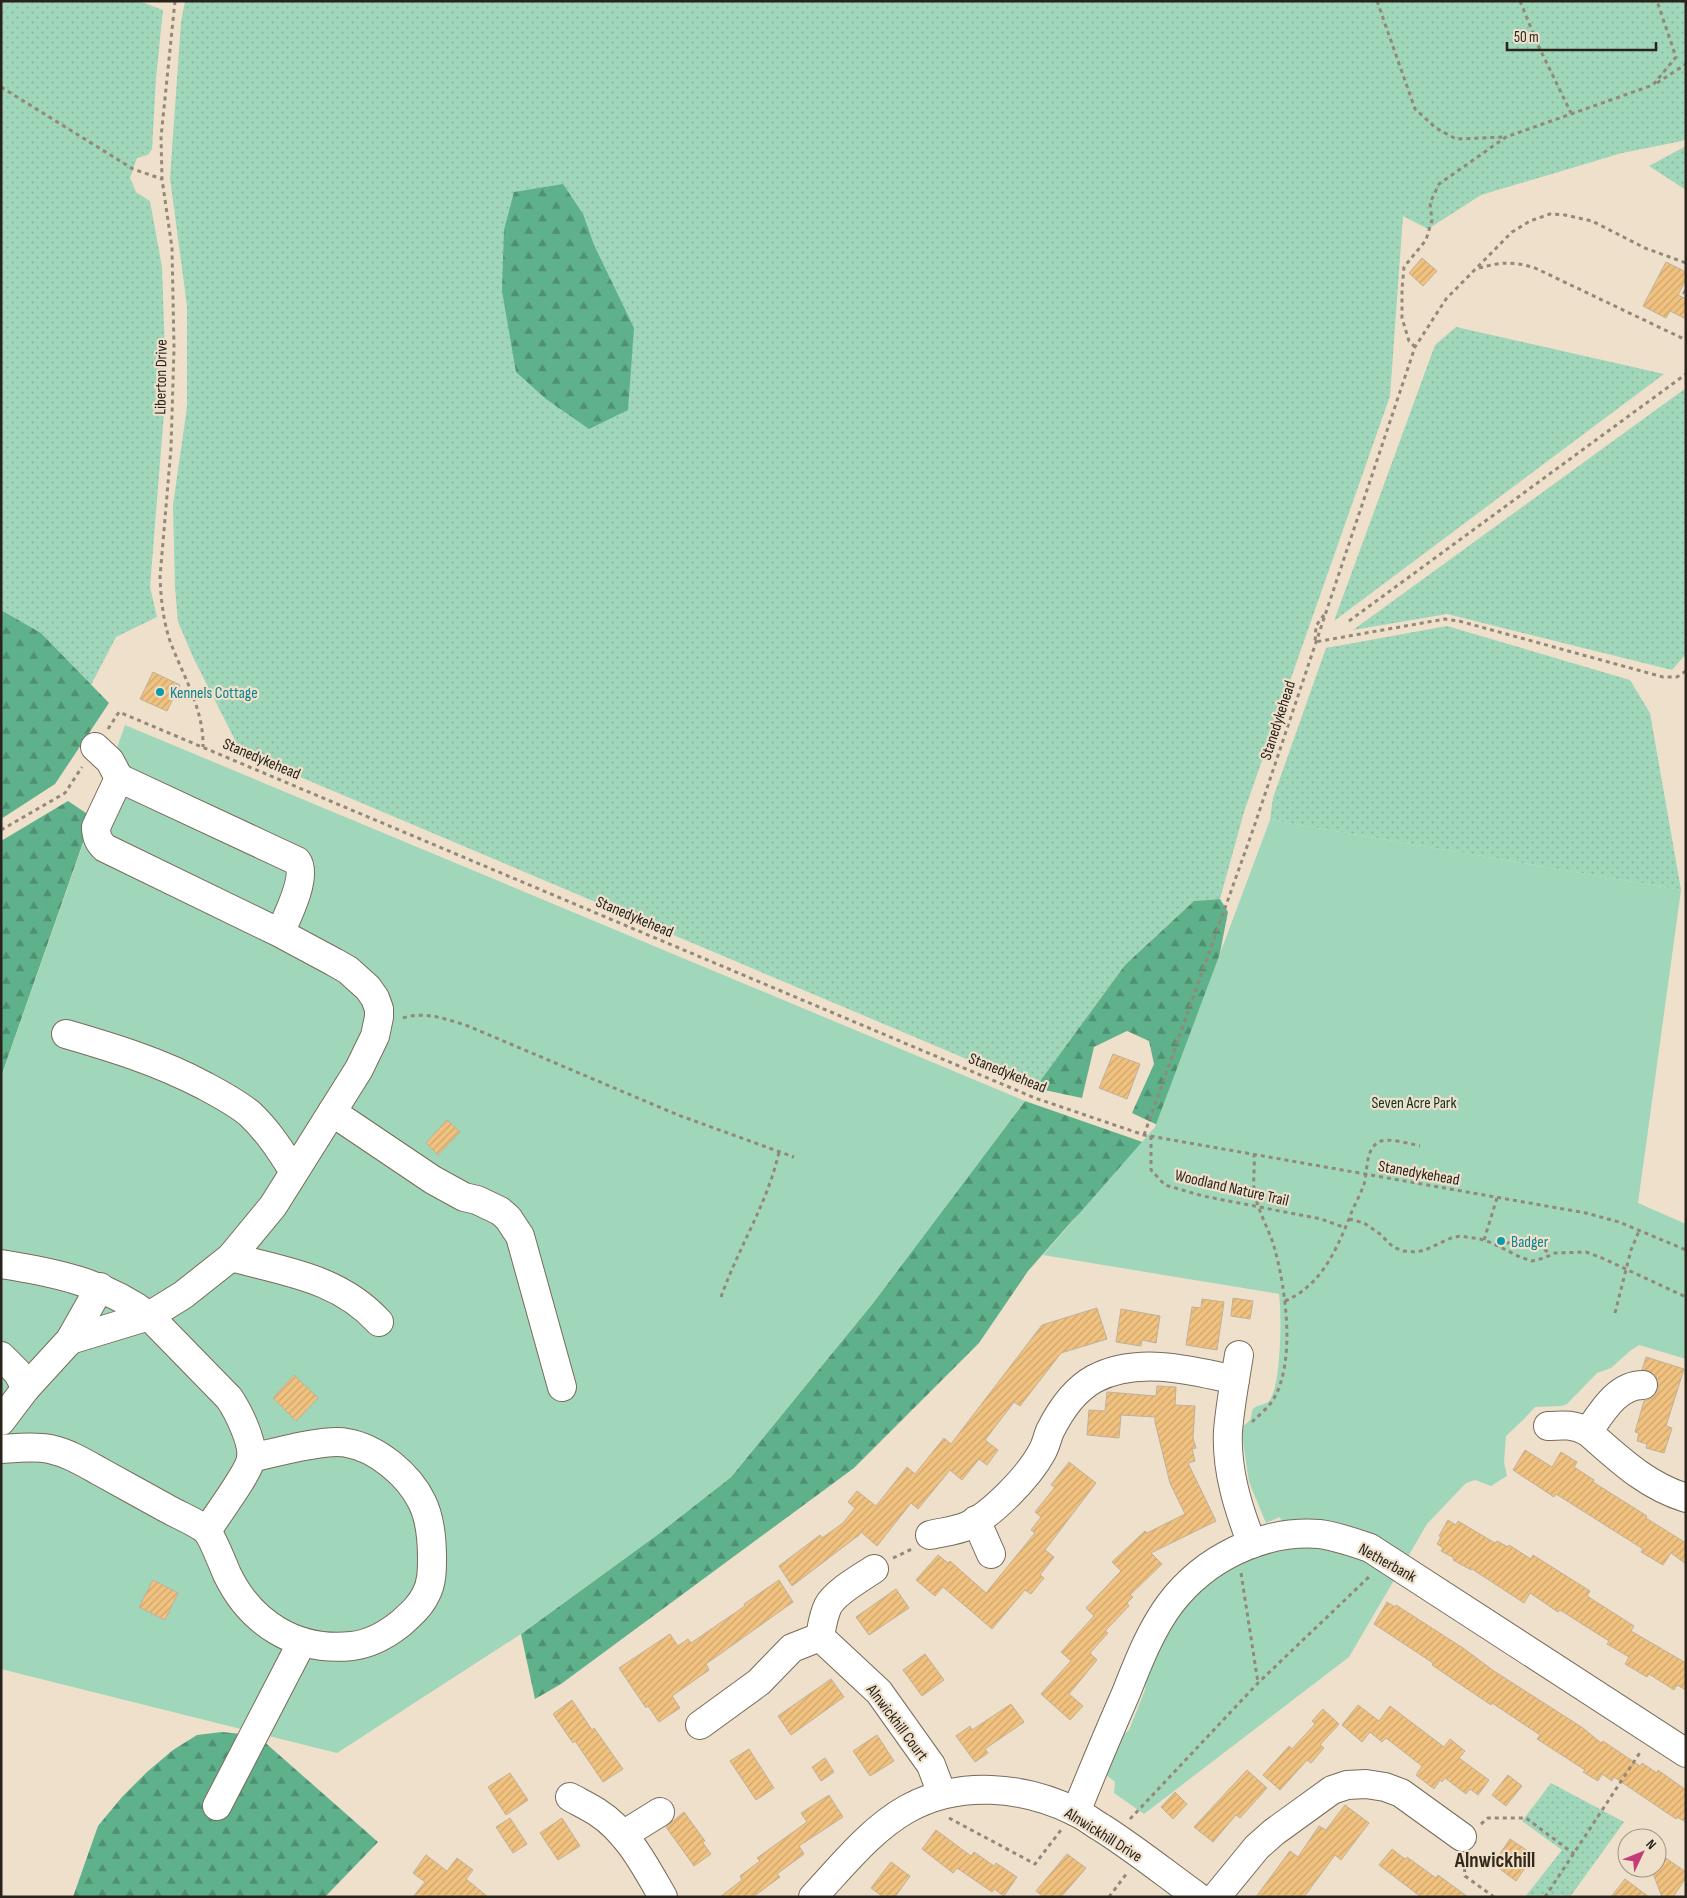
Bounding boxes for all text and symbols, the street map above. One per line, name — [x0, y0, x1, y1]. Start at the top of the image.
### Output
scale bar — [1507, 20, 1656, 52]
text: 50 m — [1514, 28, 1539, 47]
street label: Liberton Drive — [151, 339, 172, 415]
street label: Stanedykehead — [1257, 678, 1300, 763]
place label: Kennels Cottage — [170, 684, 258, 703]
marker: Kennels Cottage — [154, 686, 166, 698]
street label: Stanedykehead — [220, 735, 303, 784]
street label: Stanedykehead — [593, 893, 676, 942]
street label: Stanedykehead — [966, 1049, 1049, 1098]
park label: Seven Acre Park — [1371, 1094, 1457, 1113]
street label: Stanedykehead — [1377, 1157, 1461, 1190]
street label: Woodland Nature Trail — [1173, 1166, 1290, 1211]
place label: Badger — [1511, 1233, 1549, 1252]
marker: Badger — [1495, 1235, 1507, 1247]
street label: Netherbank — [1355, 1540, 1419, 1587]
street label: Alnwickhill Court — [861, 1680, 932, 1765]
street label: Alnwickhill Drive — [1060, 1803, 1145, 1867]
north arrow — [1617, 1828, 1667, 1878]
text: N — [1642, 1836, 1660, 1853]
district label: Alnwickhill — [1454, 1848, 1535, 1873]

